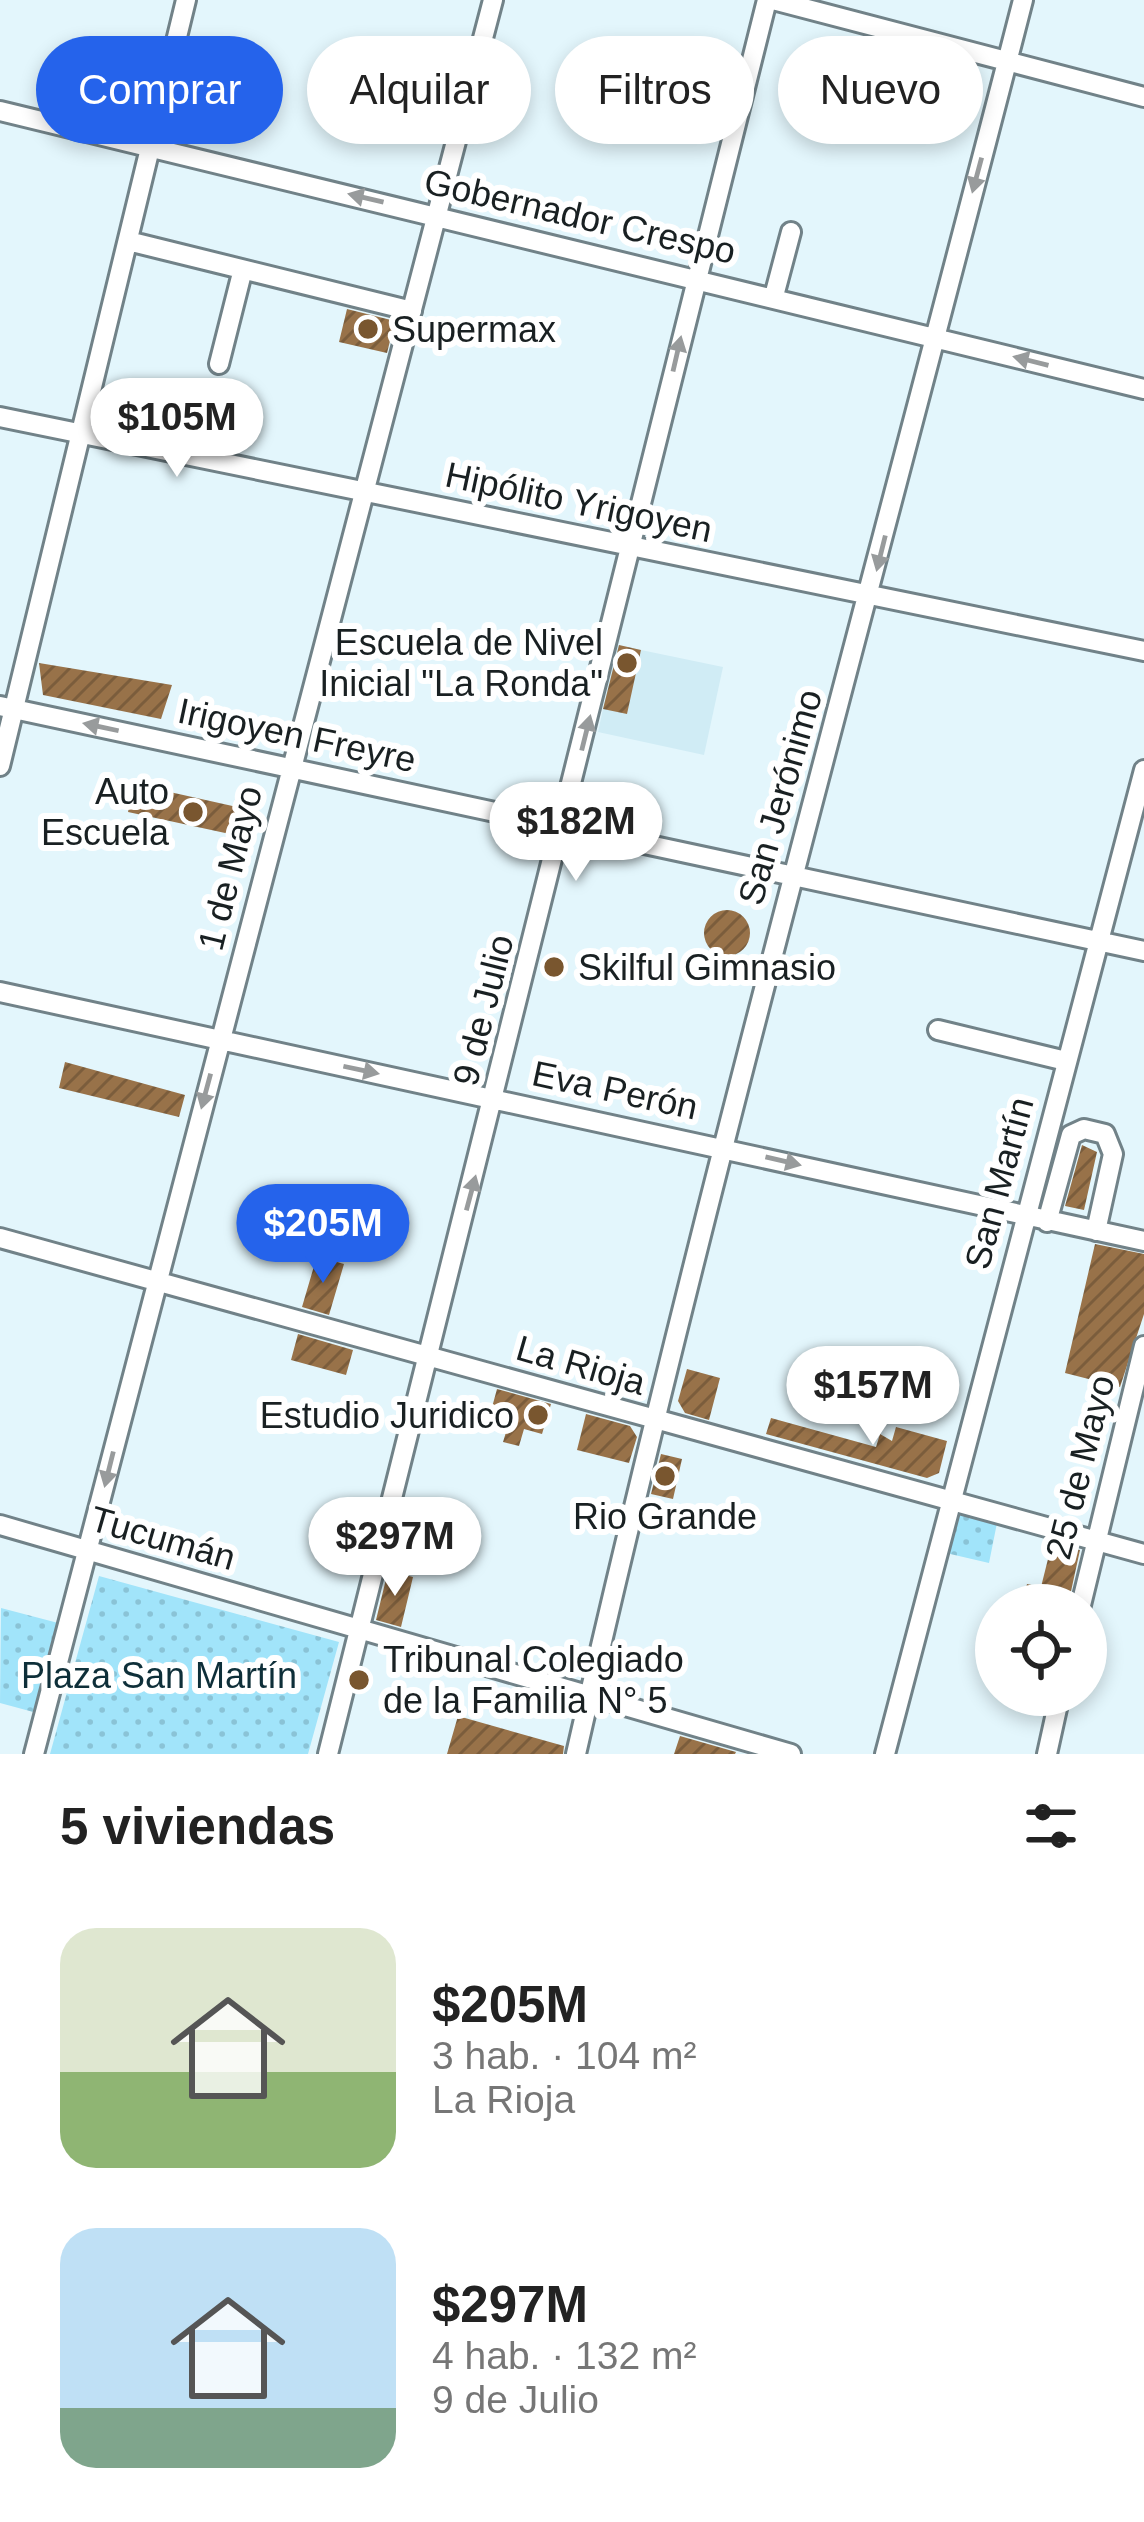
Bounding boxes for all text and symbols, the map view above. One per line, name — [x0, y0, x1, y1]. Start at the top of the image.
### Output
chip: Comprar — [36, 36, 283, 144]
chip: Alquilar — [307, 36, 531, 144]
chip: Filtros — [555, 36, 754, 144]
chip: Nuevo — [778, 36, 983, 144]
one-way arrow — [967, 157, 986, 194]
street label: Gobernador Crespo — [420, 160, 740, 272]
one-way arrow — [347, 188, 384, 207]
place label: Supermax — [392, 309, 556, 350]
marker: Supermax — [355, 316, 381, 342]
one-way arrow — [668, 334, 687, 372]
one-way arrow — [1012, 351, 1049, 370]
pin: $105M — [93, 378, 261, 480]
text: $105M — [117, 395, 237, 438]
street label: Hipólito Yrigoyen — [442, 454, 716, 550]
one-way arrow — [871, 535, 890, 572]
place label: Escuela de Nivel Inicial "La Ronda" — [319, 622, 603, 704]
marker: Escuela de Nivel Inicial "La Ronda" — [614, 650, 640, 676]
street label: San Jerónimo — [730, 685, 830, 909]
street label: Irigoyen Freyre — [174, 690, 420, 780]
one-way arrow — [577, 715, 596, 752]
one-way arrow — [81, 717, 119, 736]
place label: Auto Escuela — [41, 771, 170, 853]
street label: 1 de Mayo — [190, 781, 270, 955]
pin: $182M — [492, 782, 660, 884]
marker: Auto Escuela — [180, 799, 206, 825]
text: $182M — [516, 799, 636, 842]
street label: 9 de Julio — [444, 930, 522, 1090]
place label: Skilful Gimnasio — [578, 947, 836, 988]
marker: Skilful Gimnasio — [541, 954, 567, 980]
street label: Eva Perón — [529, 1052, 701, 1128]
one-way arrow — [342, 1061, 380, 1080]
one-way arrow — [196, 1073, 215, 1110]
street label: San Martín — [956, 1093, 1042, 1273]
one-way arrow — [764, 1153, 802, 1172]
one-way arrow — [462, 1174, 481, 1211]
pin: $205M — [239, 1184, 407, 1286]
text: $205M — [263, 1201, 383, 1244]
street label: La Rioja — [512, 1327, 651, 1403]
pin: $157M — [789, 1346, 957, 1448]
text: $157M — [813, 1363, 933, 1406]
street label: 25 de Mayo — [1037, 1371, 1123, 1563]
place label: Estudio Juridico — [260, 1395, 514, 1436]
marker: Estudio Juridico — [525, 1402, 551, 1428]
one-way arrow — [99, 1451, 118, 1488]
marker: Rio Grande — [652, 1463, 678, 1489]
place label: Rio Grande — [573, 1496, 757, 1537]
pin: $297M — [311, 1497, 479, 1599]
street label: Tucumán — [86, 1498, 240, 1578]
text: $297M — [335, 1514, 455, 1557]
map controls — [975, 1584, 1107, 1716]
button: locate — [975, 1584, 1107, 1716]
place label: Tribunal Colegiado de la Familia N° 5 — [383, 1639, 684, 1721]
park label: Plaza San Martín — [21, 1655, 297, 1696]
marker: Tribunal Colegiado de la Familia N° 5 — [346, 1667, 372, 1693]
icon: filters — [1018, 1793, 1084, 1859]
text: 5 viviendas — [60, 1798, 335, 1855]
icon: home — [156, 1976, 300, 2120]
text: $205M — [432, 1976, 588, 2033]
text: 3 hab. · 104 m² — [432, 2034, 696, 2077]
text: La Rioja — [432, 2078, 575, 2121]
icon: home — [156, 2276, 300, 2420]
text: $297M — [432, 2276, 588, 2333]
text: 4 hab. · 132 m² — [432, 2334, 696, 2377]
text: 9 de Julio — [432, 2378, 599, 2421]

